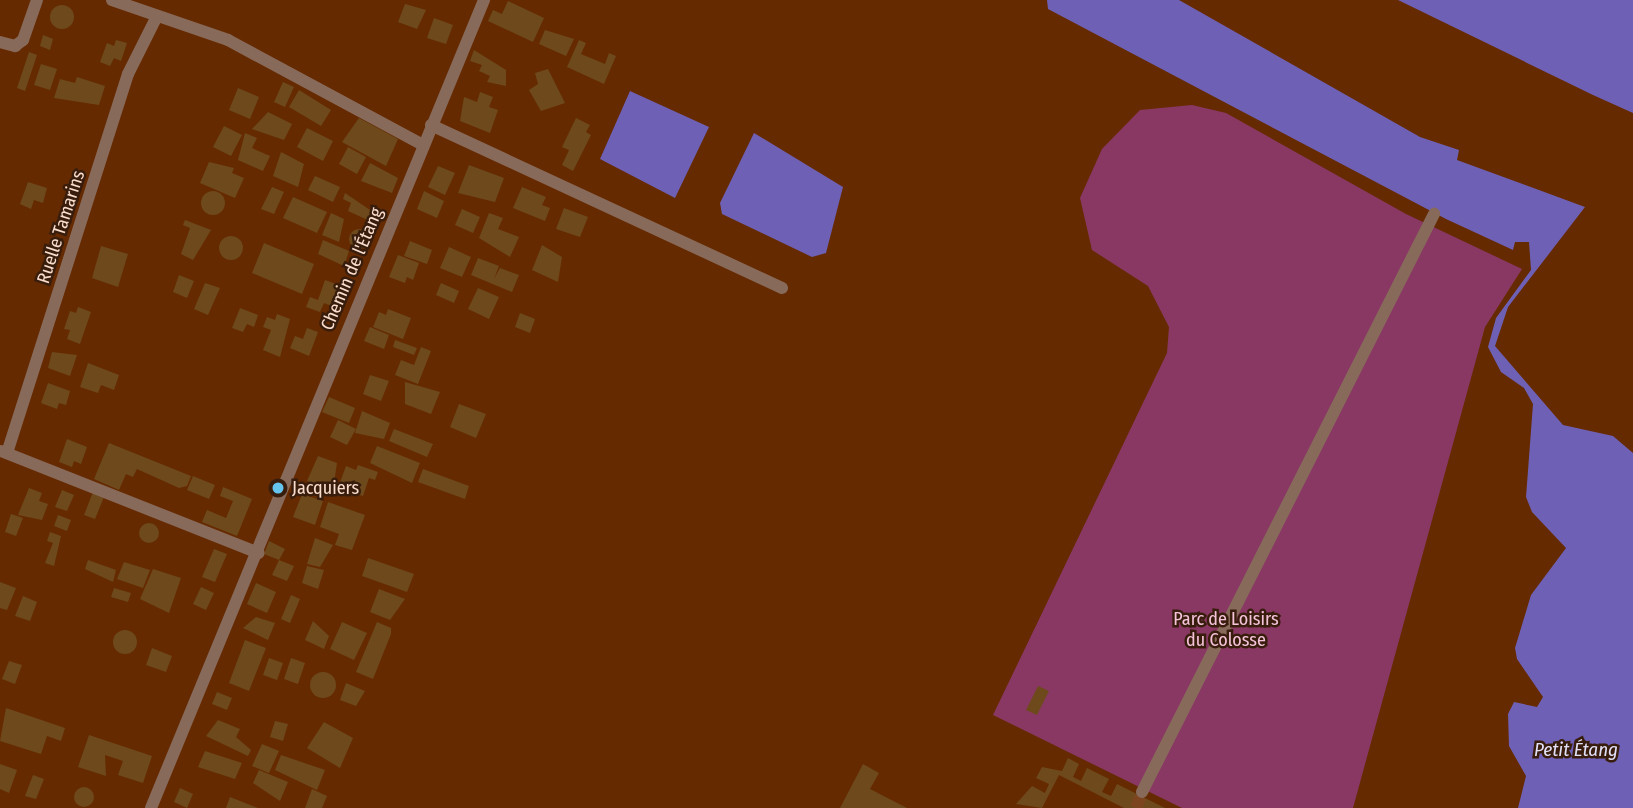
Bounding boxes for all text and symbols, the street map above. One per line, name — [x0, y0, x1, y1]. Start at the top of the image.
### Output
street label: Ruelle Tamarins — [33, 168, 89, 286]
street label: Chemin de l'Étang — [316, 204, 388, 334]
place label: Jacquiers — [292, 477, 359, 499]
marker: Jacquiers — [270, 480, 286, 496]
park label: Parc de Loisirs du Colosse — [1173, 609, 1279, 652]
water label: Petit Étang — [1534, 739, 1618, 761]

